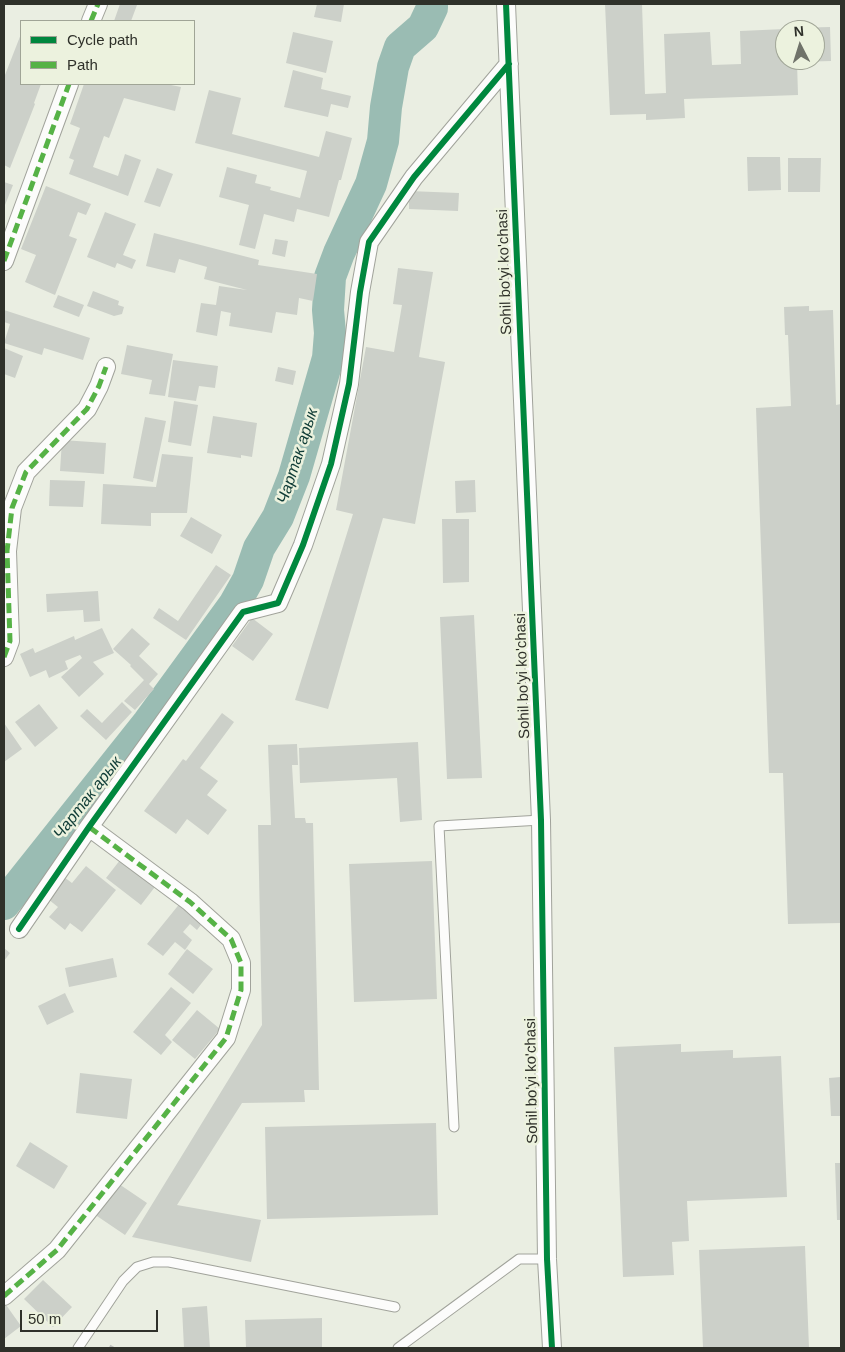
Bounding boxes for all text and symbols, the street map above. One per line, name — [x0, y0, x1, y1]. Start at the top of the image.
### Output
legend — [20, 20, 195, 85]
north arrow — [775, 20, 825, 70]
text: N — [793, 23, 805, 39]
text: Cycle path — [67, 31, 138, 48]
text: Path — [67, 56, 98, 73]
street label: Sohil bo'yi ko'chasi — [494, 209, 516, 335]
water label: Чартак арык — [273, 406, 323, 506]
street label: Sohil bo'yi ko'chasi — [512, 613, 534, 739]
water label: Чартак арык — [50, 753, 126, 843]
street label: Sohil bo'yi ko'chasi — [522, 1018, 542, 1144]
scale bar — [22, 1300, 160, 1332]
text: 50 m — [28, 1310, 61, 1327]

